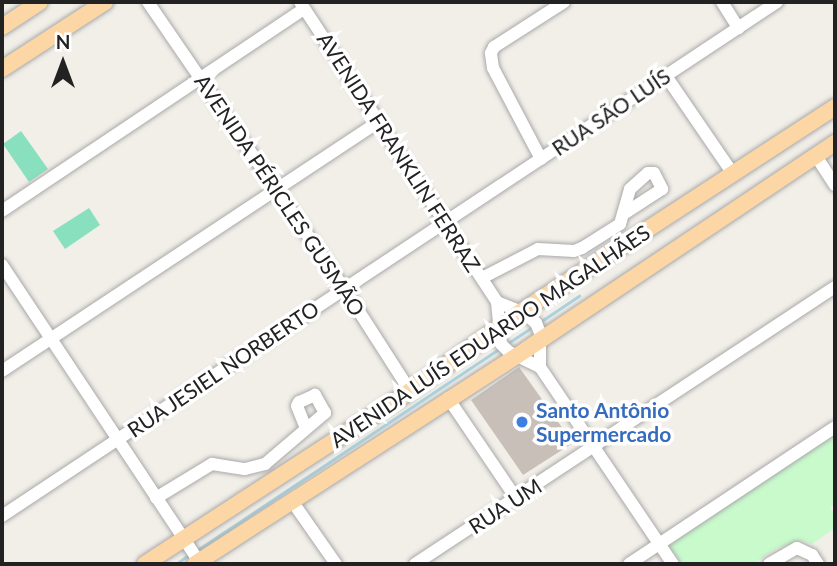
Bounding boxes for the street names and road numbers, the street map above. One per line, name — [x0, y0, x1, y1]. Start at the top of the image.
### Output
street label: AVENIDA FRANKLIN FERRAZ — [312, 27, 486, 277]
street label: RUA SÃO LUÍS — [547, 63, 675, 161]
street label: AVENIDA PÉRICLES GUSMÃO — [190, 69, 370, 321]
street label: AVENIDA LUÍS EDUARDO MAGALHÃES — [325, 219, 655, 453]
street label: RUA JESIEL NORBERTO — [122, 295, 324, 443]
street label: RUA UM — [463, 473, 547, 539]

